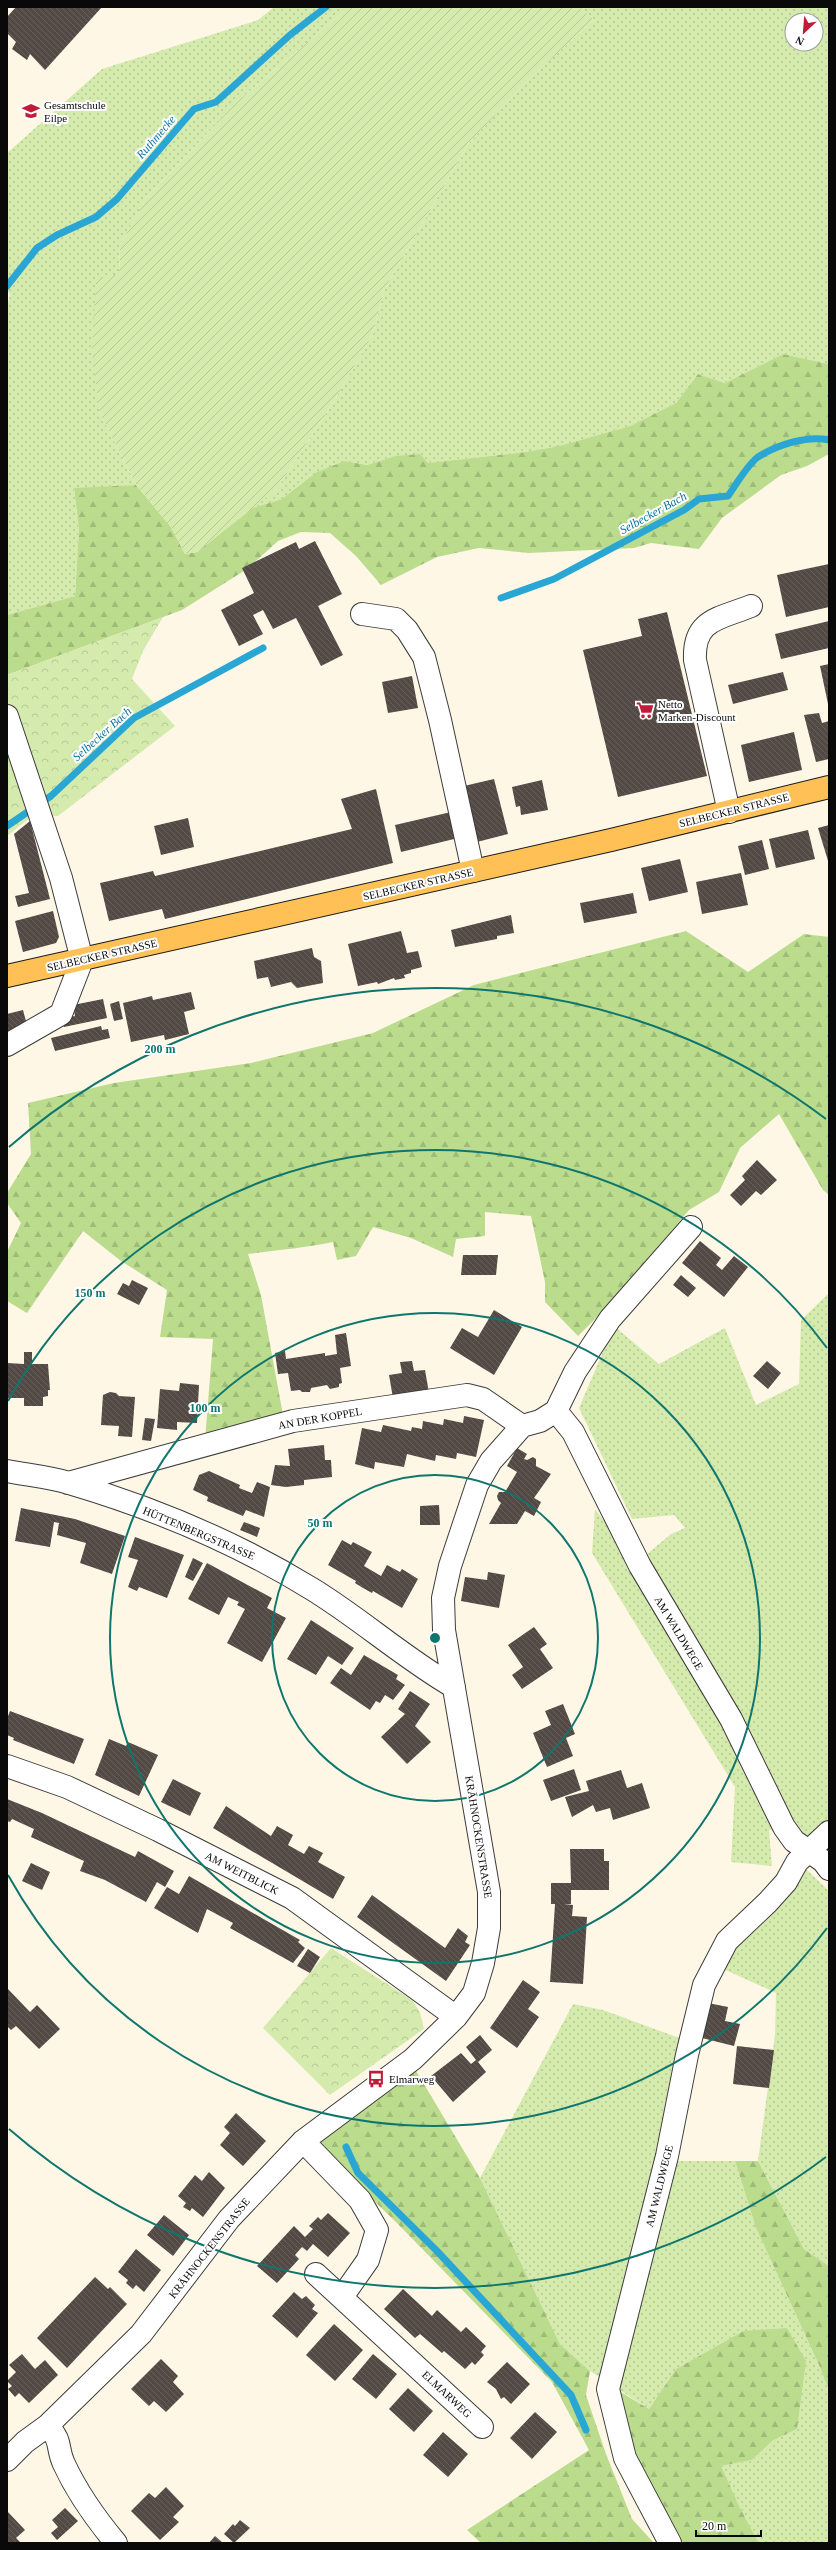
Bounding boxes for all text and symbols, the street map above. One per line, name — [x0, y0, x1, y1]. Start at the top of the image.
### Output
north arrow — [784, 12, 824, 52]
text: N — [793, 34, 806, 48]
place label: Gesamtschule Eilpe — [44, 99, 106, 124]
school or university icon: Gesamtschule Eilpe — [21, 101, 41, 121]
water label: Ruthmecke — [133, 112, 179, 162]
water label: Selbecker Bach — [617, 489, 689, 537]
place label: Netto Marken-Discount — [658, 698, 736, 723]
supermarket icon: Netto Marken-Discount — [635, 700, 655, 720]
water label: Selbecker Bach — [70, 704, 134, 764]
street label: SELBECKER STRASSE — [678, 790, 790, 829]
street label: SELBECKER STRASSE — [362, 865, 475, 903]
street label: SELBECKER STRASSE — [46, 936, 159, 974]
text: 200 m — [145, 1042, 176, 1056]
text: 150 m — [75, 1286, 106, 1300]
text: 100 m — [190, 1401, 221, 1415]
street label: AN DER KOPPEL — [277, 1405, 363, 1431]
street label: HÜTTENBERGSTRASSE — [141, 1504, 257, 1562]
text: 50 m — [308, 1516, 333, 1530]
street label: AM WALDWEGE — [652, 1594, 706, 1672]
centre of rings — [428, 1631, 442, 1645]
street label: KRÄHNOCKENSTRASSE — [463, 1775, 495, 1899]
street label: AM WEITBLICK — [203, 1849, 281, 1897]
bus stop icon: Elmarweg — [366, 2069, 386, 2089]
place label: Elmarweg — [389, 2073, 435, 2085]
street label: AM WALDWEGE — [643, 2144, 675, 2228]
street label: KRÄHNOCKENSTRASSE — [166, 2195, 252, 2301]
street label: ELMARWEG — [420, 2368, 474, 2420]
scale bar — [696, 2512, 761, 2538]
text: 20 m — [702, 2519, 727, 2533]

